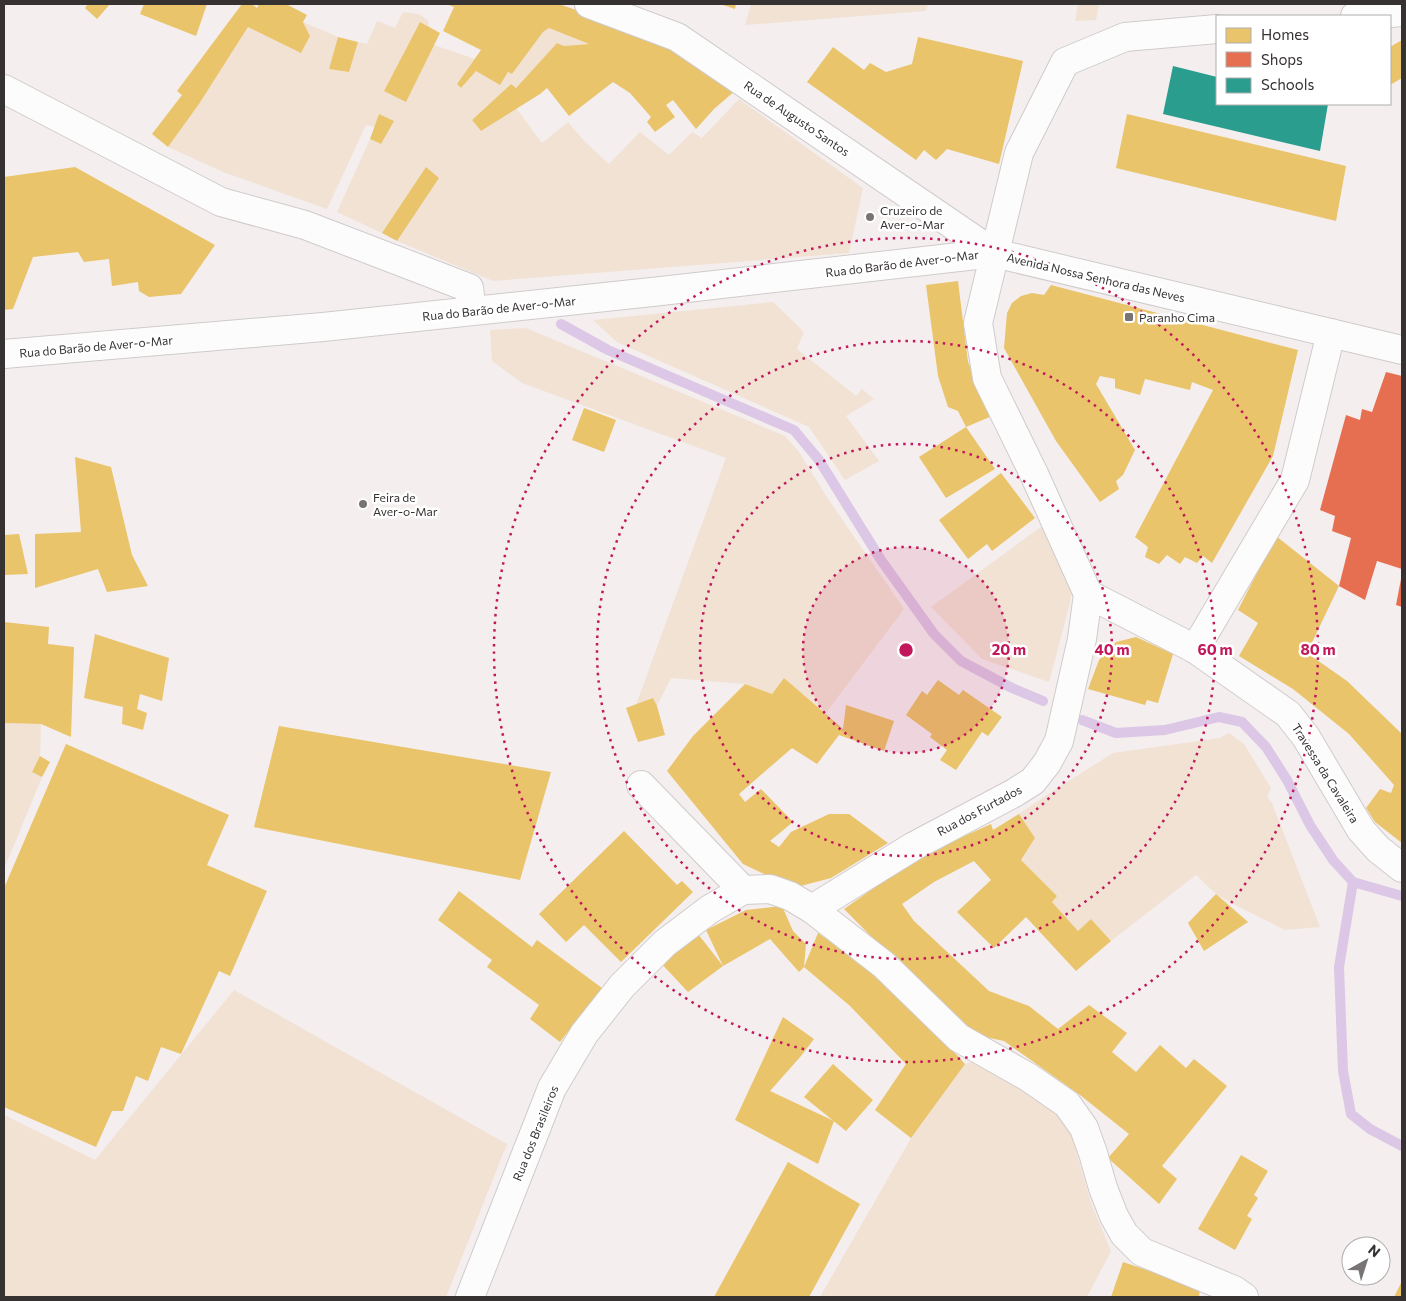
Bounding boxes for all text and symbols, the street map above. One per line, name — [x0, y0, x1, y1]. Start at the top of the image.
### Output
legend — [1216, 15, 1391, 105]
text: Homes — [1261, 25, 1309, 43]
text: Shops — [1261, 50, 1303, 68]
text: Schools — [1261, 75, 1315, 93]
street label: Rua de Augusto Santos — [742, 77, 852, 159]
place label: Cruzeiro de Aver-o-Mar — [880, 203, 945, 231]
marker: Cruzeiro de Aver-o-Mar — [864, 211, 876, 223]
street label: Rua do Barão de Aver-o-Mar — [825, 247, 980, 279]
street label: Avenida Nossa Senhora das Neves — [1005, 250, 1187, 304]
street label: Rua do Barão de Aver-o-Mar — [422, 293, 577, 323]
place label: Paranho Cima — [1139, 310, 1215, 324]
marker: Paranho Cima — [1123, 311, 1135, 323]
street label: Rua do Barão de Aver-o-Mar — [19, 332, 174, 360]
place label: Feira de Aver-o-Mar — [373, 490, 438, 518]
marker: Feira de Aver-o-Mar — [357, 498, 369, 510]
text: 20 m — [992, 640, 1026, 658]
text: 40 m — [1094, 640, 1130, 658]
text: 60 m — [1197, 640, 1233, 658]
text: 80 m — [1300, 640, 1336, 658]
centre of rings — [897, 641, 915, 659]
street label: Travessa da Cavaleira — [1290, 721, 1362, 825]
street label: Rua dos Furtados — [934, 782, 1024, 838]
street label: Rua dos Brasileiros — [509, 1083, 561, 1183]
north arrow — [1341, 1236, 1391, 1286]
text: N — [1365, 1241, 1384, 1260]

